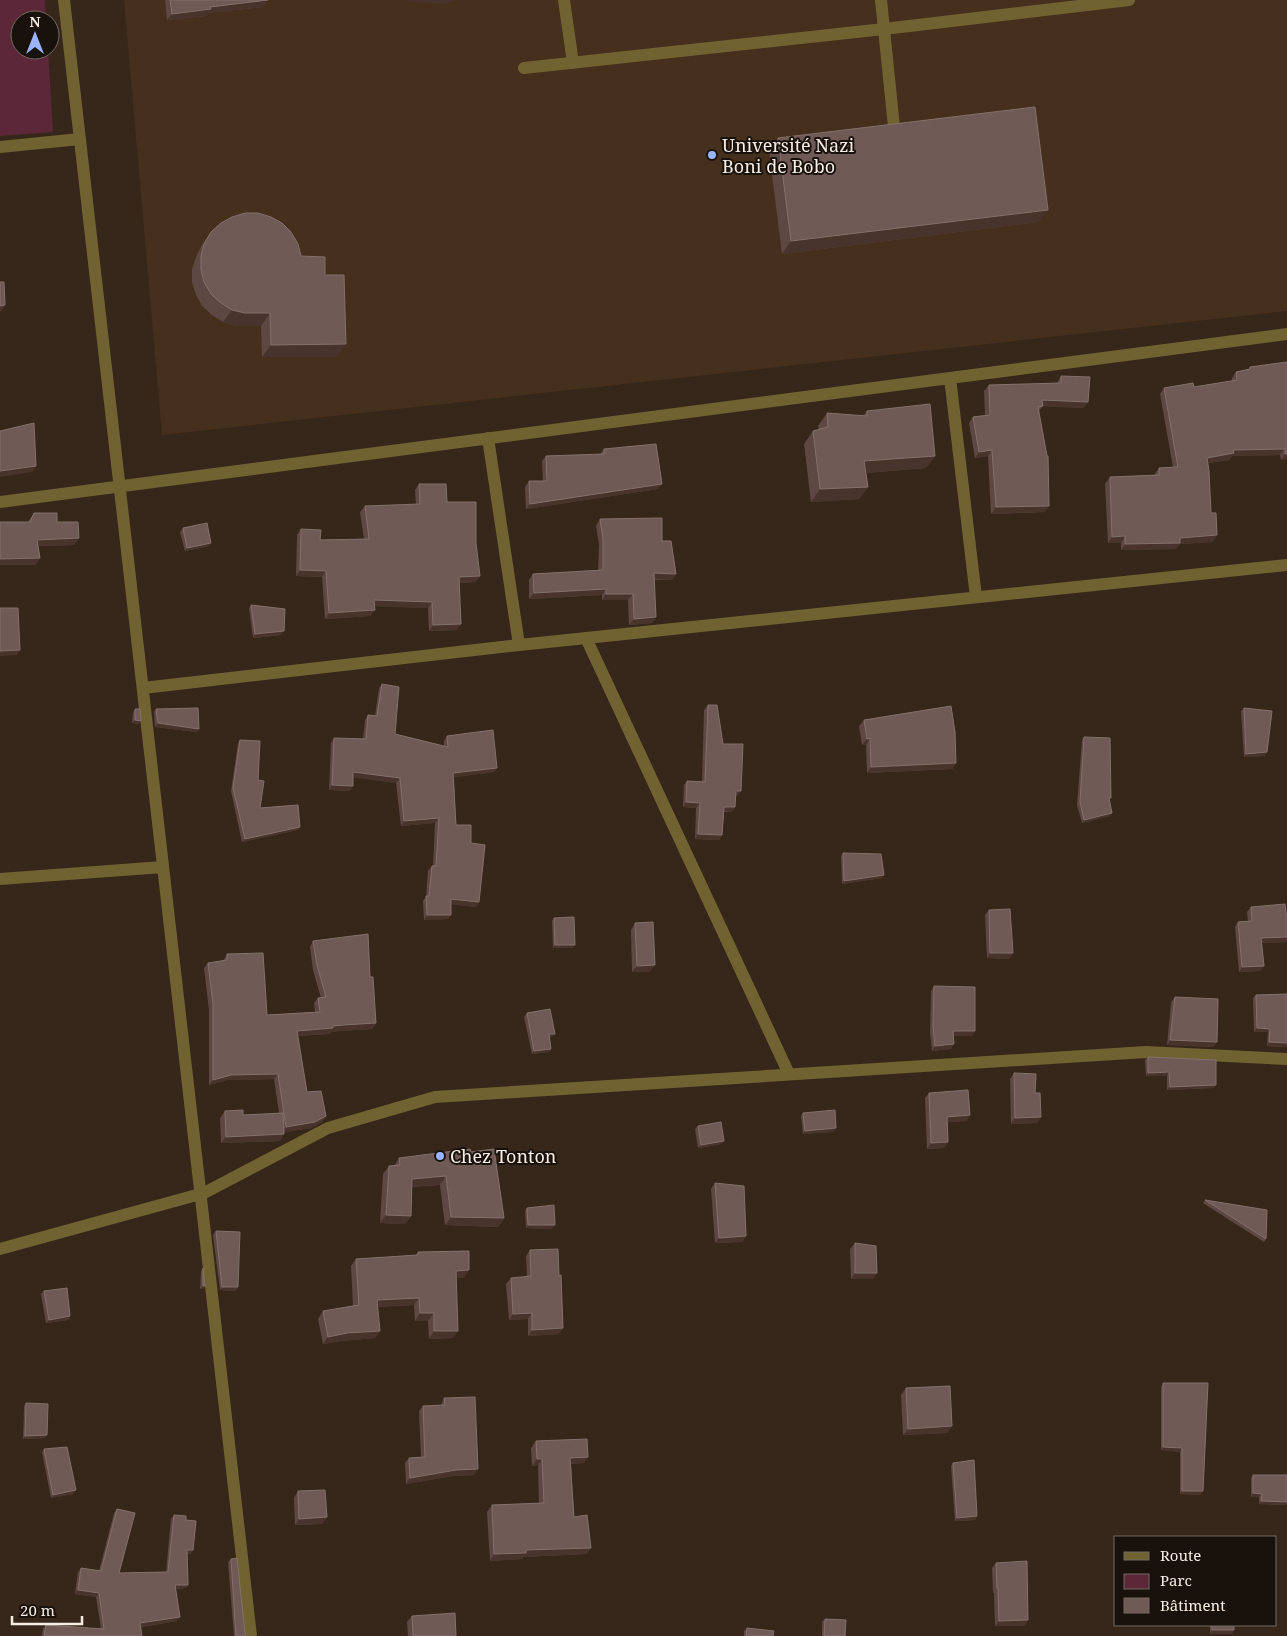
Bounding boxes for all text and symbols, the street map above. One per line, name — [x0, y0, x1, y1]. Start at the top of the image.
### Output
north arrow — [10, 10, 60, 60]
text: N — [29, 12, 41, 31]
place label: Université Nazi Boni de Bobo — [722, 133, 854, 178]
marker: Université Nazi Boni de Bobo — [706, 149, 718, 161]
place label: Chez Tonton — [450, 1144, 557, 1168]
marker: Chez Tonton — [434, 1150, 446, 1162]
legend — [1114, 1536, 1277, 1626]
text: Route — [1160, 1545, 1201, 1565]
text: Parc — [1160, 1570, 1192, 1590]
scale bar — [12, 1594, 82, 1626]
text: Bâtiment — [1160, 1595, 1226, 1615]
text: 20 m — [20, 1600, 55, 1620]

